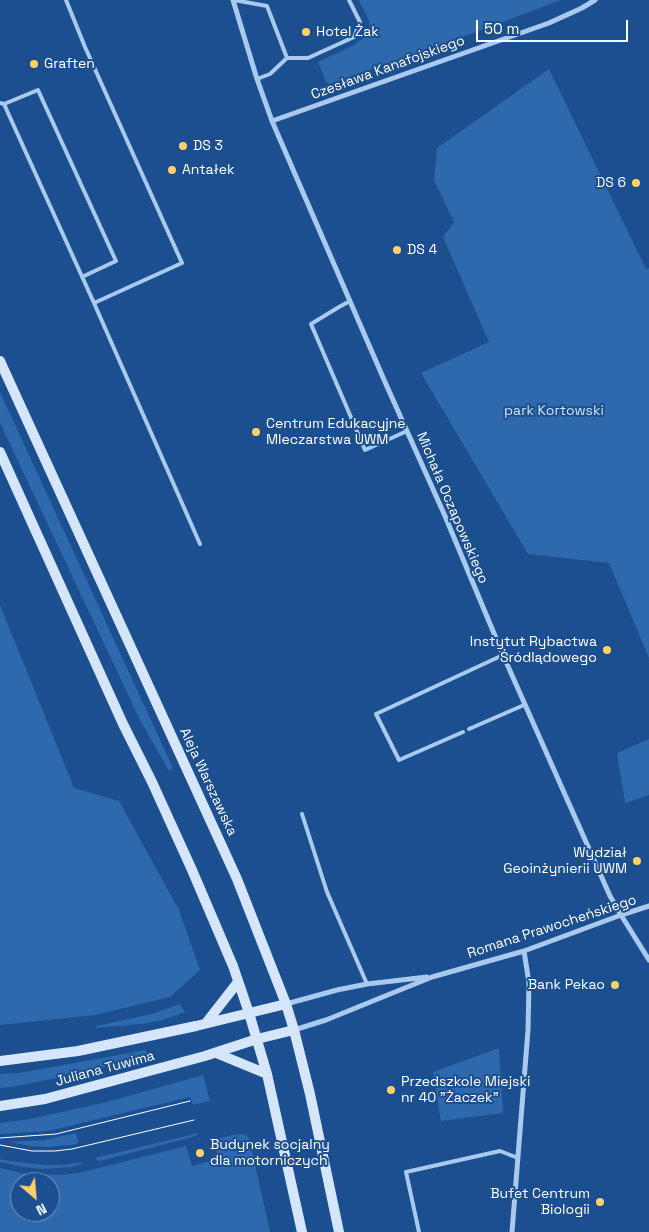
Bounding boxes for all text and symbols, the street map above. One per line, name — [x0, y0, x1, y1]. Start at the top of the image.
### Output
scale bar — [479, 10, 632, 42]
text: 50 m — [484, 19, 519, 38]
place label: Hotel Żak — [316, 24, 379, 40]
marker: Hotel Żak — [300, 26, 312, 38]
street label: Czesława Kanafojskiego — [309, 32, 467, 104]
place label: Graften — [44, 56, 95, 72]
marker: Graften — [28, 58, 40, 70]
place label: DS 3 — [193, 138, 223, 154]
marker: DS 3 — [177, 140, 189, 152]
place label: Antałek — [182, 162, 235, 178]
marker: Antałek — [166, 164, 178, 176]
place label: DS 6 — [596, 175, 626, 191]
marker: DS 6 — [630, 177, 642, 189]
place label: DS 4 — [407, 242, 437, 258]
marker: DS 4 — [391, 244, 403, 256]
park label: park Kortowski — [504, 403, 604, 419]
place label: Centrum Edukacyjne Mleczarstwa UWM — [266, 416, 406, 448]
marker: Centrum Edukacyjne Mleczarstwa UWM — [250, 426, 262, 438]
street label: Michała Oczapowskiego — [412, 430, 492, 586]
place label: Instytut Rybactwa Śródlądowego — [470, 634, 597, 666]
marker: Instytut Rybactwa Śródlądowego — [601, 644, 613, 656]
street label: Aleja Warszawska — [176, 725, 240, 839]
place label: Wydział Geoinżynierii UWM — [503, 845, 627, 878]
marker: Wydział Geoinżynierii UWM — [631, 855, 643, 867]
street label: Romana Prawocheńskiego — [465, 892, 639, 962]
place label: Bank Pekao — [528, 977, 605, 993]
marker: Bank Pekao — [609, 979, 621, 991]
street label: Juliana Tuwima — [54, 1048, 156, 1090]
place label: Przedszkole Miejski nr 40 "Żaczek" — [401, 1074, 530, 1106]
marker: Przedszkole Miejski nr 40 "Żaczek" — [385, 1084, 397, 1096]
place label: Budynek socjalny dla motorniczych — [210, 1137, 330, 1170]
marker: Budynek socjalny dla motorniczych — [194, 1147, 206, 1159]
north arrow — [10, 1172, 60, 1222]
place label: Bufet Centrum Biologii — [490, 1186, 590, 1218]
marker: Bufet Centrum Biologii — [594, 1196, 606, 1208]
text: N — [33, 1199, 50, 1220]

